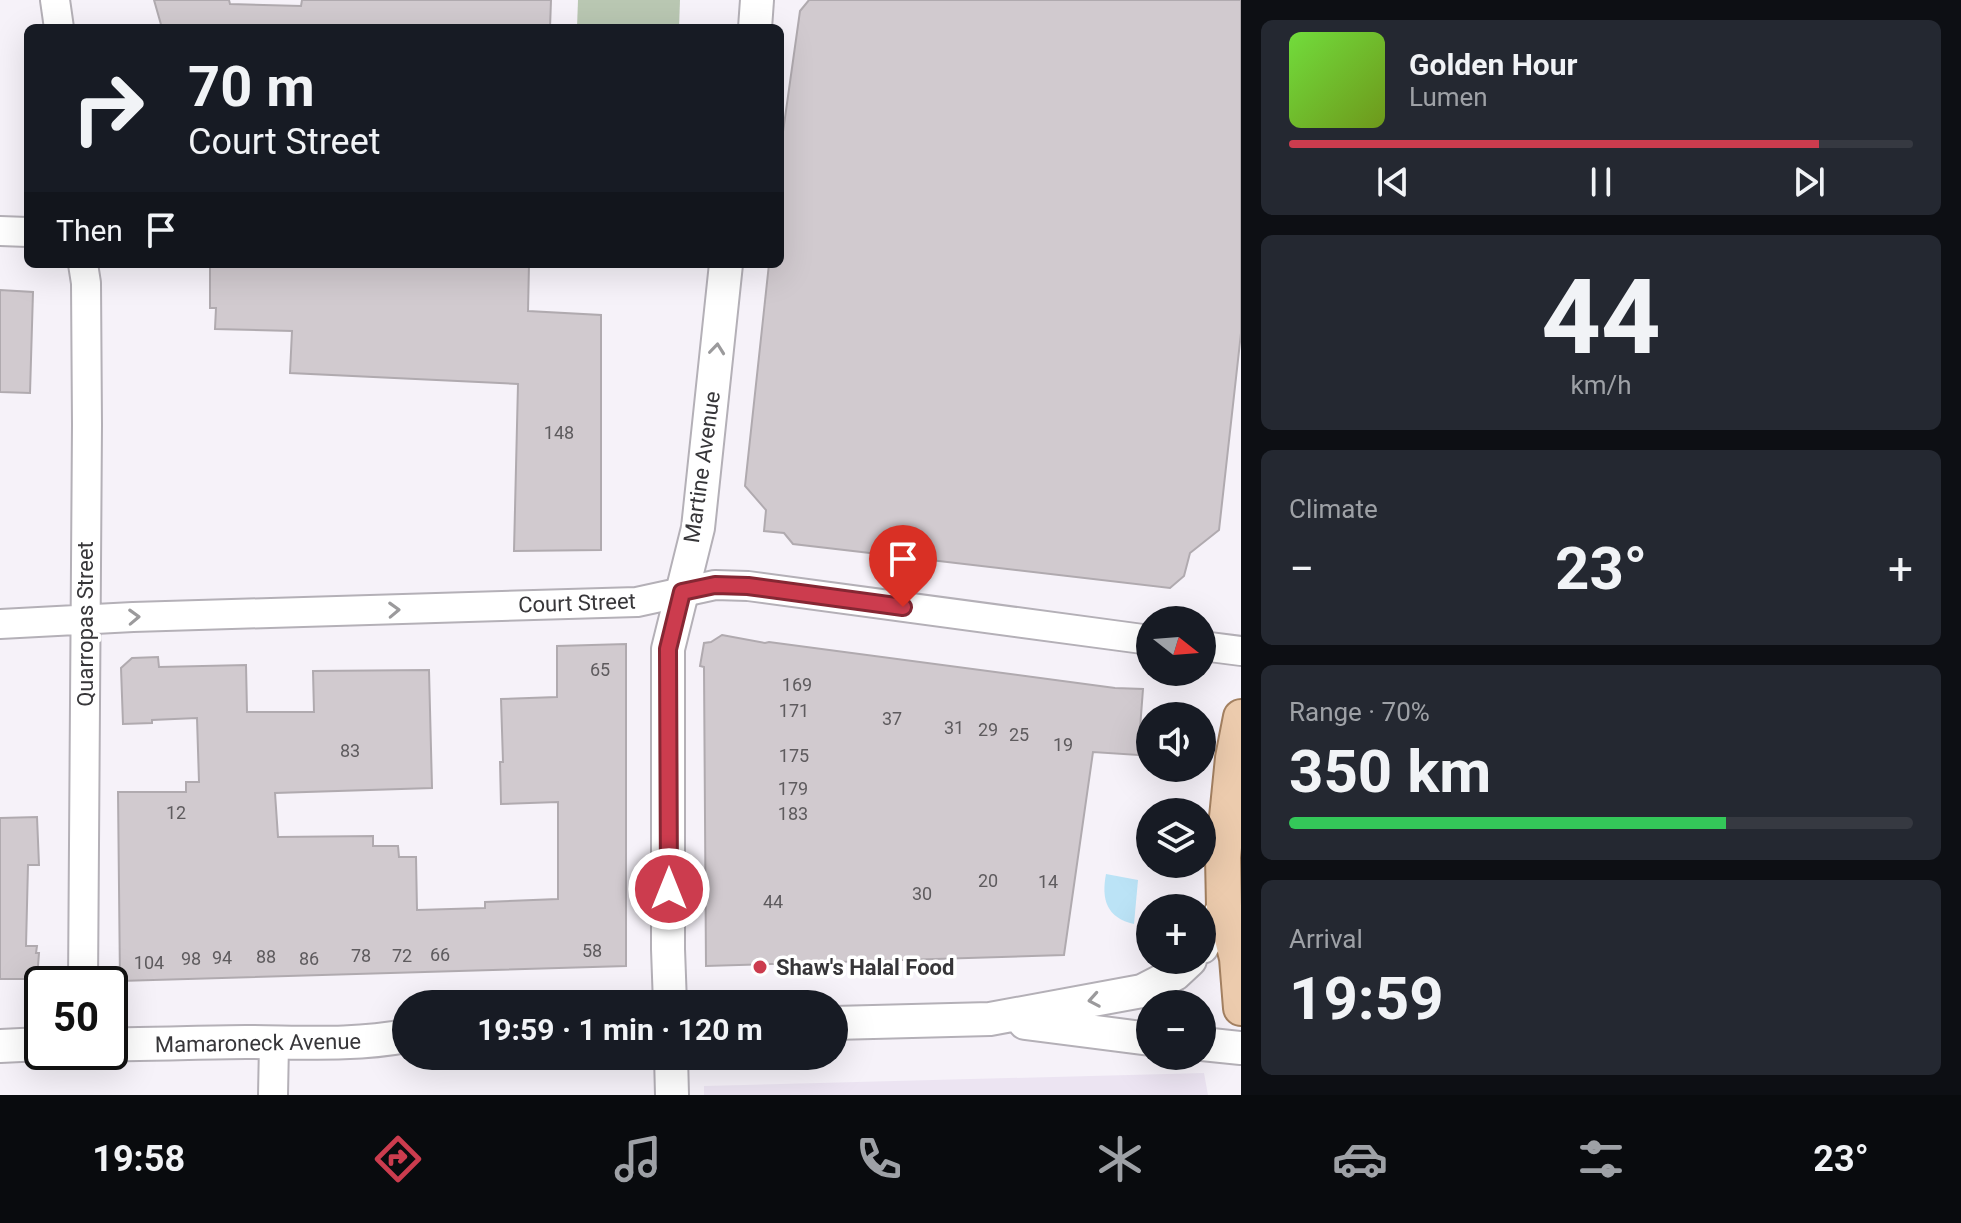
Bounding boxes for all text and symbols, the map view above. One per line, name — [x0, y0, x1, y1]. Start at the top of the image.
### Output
text: Golden Hour — [1409, 47, 1578, 82]
text: 70 m — [188, 54, 315, 120]
icon: right — [56, 56, 160, 160]
text: Lumen — [1409, 82, 1488, 112]
text: Court Street — [188, 121, 381, 163]
icon: previous — [1371, 160, 1415, 204]
icon: pause — [1579, 160, 1623, 204]
icon: next — [1787, 160, 1831, 204]
icon: arrive — [139, 208, 183, 252]
text: Then — [56, 213, 123, 248]
text: 44 — [1541, 257, 1661, 378]
one-way arrow — [709, 343, 726, 356]
text: km/h — [1570, 370, 1632, 400]
street label: Martine Avenue — [679, 390, 725, 544]
house number: 148 — [544, 422, 574, 443]
text: Climate — [1289, 494, 1378, 524]
pin — [869, 525, 937, 607]
text: 23° — [1555, 533, 1647, 604]
icon: arrive — [881, 537, 925, 581]
street label: Quarropas Street — [73, 541, 98, 707]
text: − — [1289, 543, 1314, 595]
text: + — [1888, 543, 1913, 595]
street label: Court Street — [518, 588, 636, 618]
one-way arrow — [388, 601, 401, 618]
north arrow — [1136, 606, 1216, 686]
map controls — [1136, 606, 1216, 1070]
one-way arrow — [128, 609, 141, 626]
house number: 65 — [590, 659, 610, 680]
house number: 169 — [782, 674, 812, 695]
text: Range · 70% — [1289, 697, 1430, 727]
house number: 171 — [779, 700, 809, 721]
button: sound — [1136, 702, 1216, 782]
house number: 37 — [882, 708, 902, 729]
house number: 31 — [944, 717, 964, 738]
house number: 29 — [978, 719, 998, 740]
house number: 25 — [1009, 724, 1029, 745]
house number: 19 — [1053, 734, 1073, 755]
text: 350 km — [1289, 736, 1491, 807]
house number: 83 — [340, 740, 360, 761]
house number: 175 — [779, 745, 809, 766]
house number: 179 — [778, 778, 808, 799]
button: layers — [1136, 798, 1216, 878]
house number: 12 — [166, 802, 186, 823]
house number: 183 — [778, 803, 808, 824]
position arrow — [627, 847, 711, 931]
house number: 20 — [978, 870, 998, 891]
house number: 14 — [1038, 871, 1058, 892]
house number: 30 — [912, 883, 932, 904]
house number: 44 — [763, 891, 783, 912]
button: + — [1136, 894, 1216, 974]
text: Arrival — [1289, 924, 1363, 954]
house number: 58 — [582, 940, 602, 961]
house number: 66 — [430, 944, 450, 965]
house number: 78 — [351, 945, 371, 966]
house number: 72 — [392, 945, 412, 966]
house number: 88 — [256, 946, 276, 967]
house number: 94 — [212, 947, 232, 968]
house number: 98 — [181, 948, 201, 969]
house number: 86 — [299, 948, 319, 969]
house number: 104 — [134, 952, 164, 973]
place label: Shaw's Halal Food — [776, 955, 954, 980]
marker: Shaw's Halal Food — [751, 958, 769, 976]
text: 19:59 — [1289, 963, 1444, 1034]
speed limit sign: 50 — [24, 966, 128, 1070]
button: − — [1136, 990, 1216, 1070]
one-way arrow — [1088, 991, 1101, 1008]
text: 19:59 · 1 min · 120 m — [477, 1012, 763, 1047]
street label: Mamaroneck Avenue — [155, 1029, 361, 1057]
icon: directions — [370, 1131, 426, 1187]
icon: music — [610, 1131, 666, 1187]
icon: phone — [851, 1131, 907, 1187]
icon: climate — [1092, 1131, 1148, 1187]
icon: car — [1332, 1131, 1388, 1187]
icon: filters — [1573, 1131, 1629, 1187]
text: 19:58 — [92, 1138, 185, 1180]
text: 23° — [1813, 1138, 1869, 1180]

